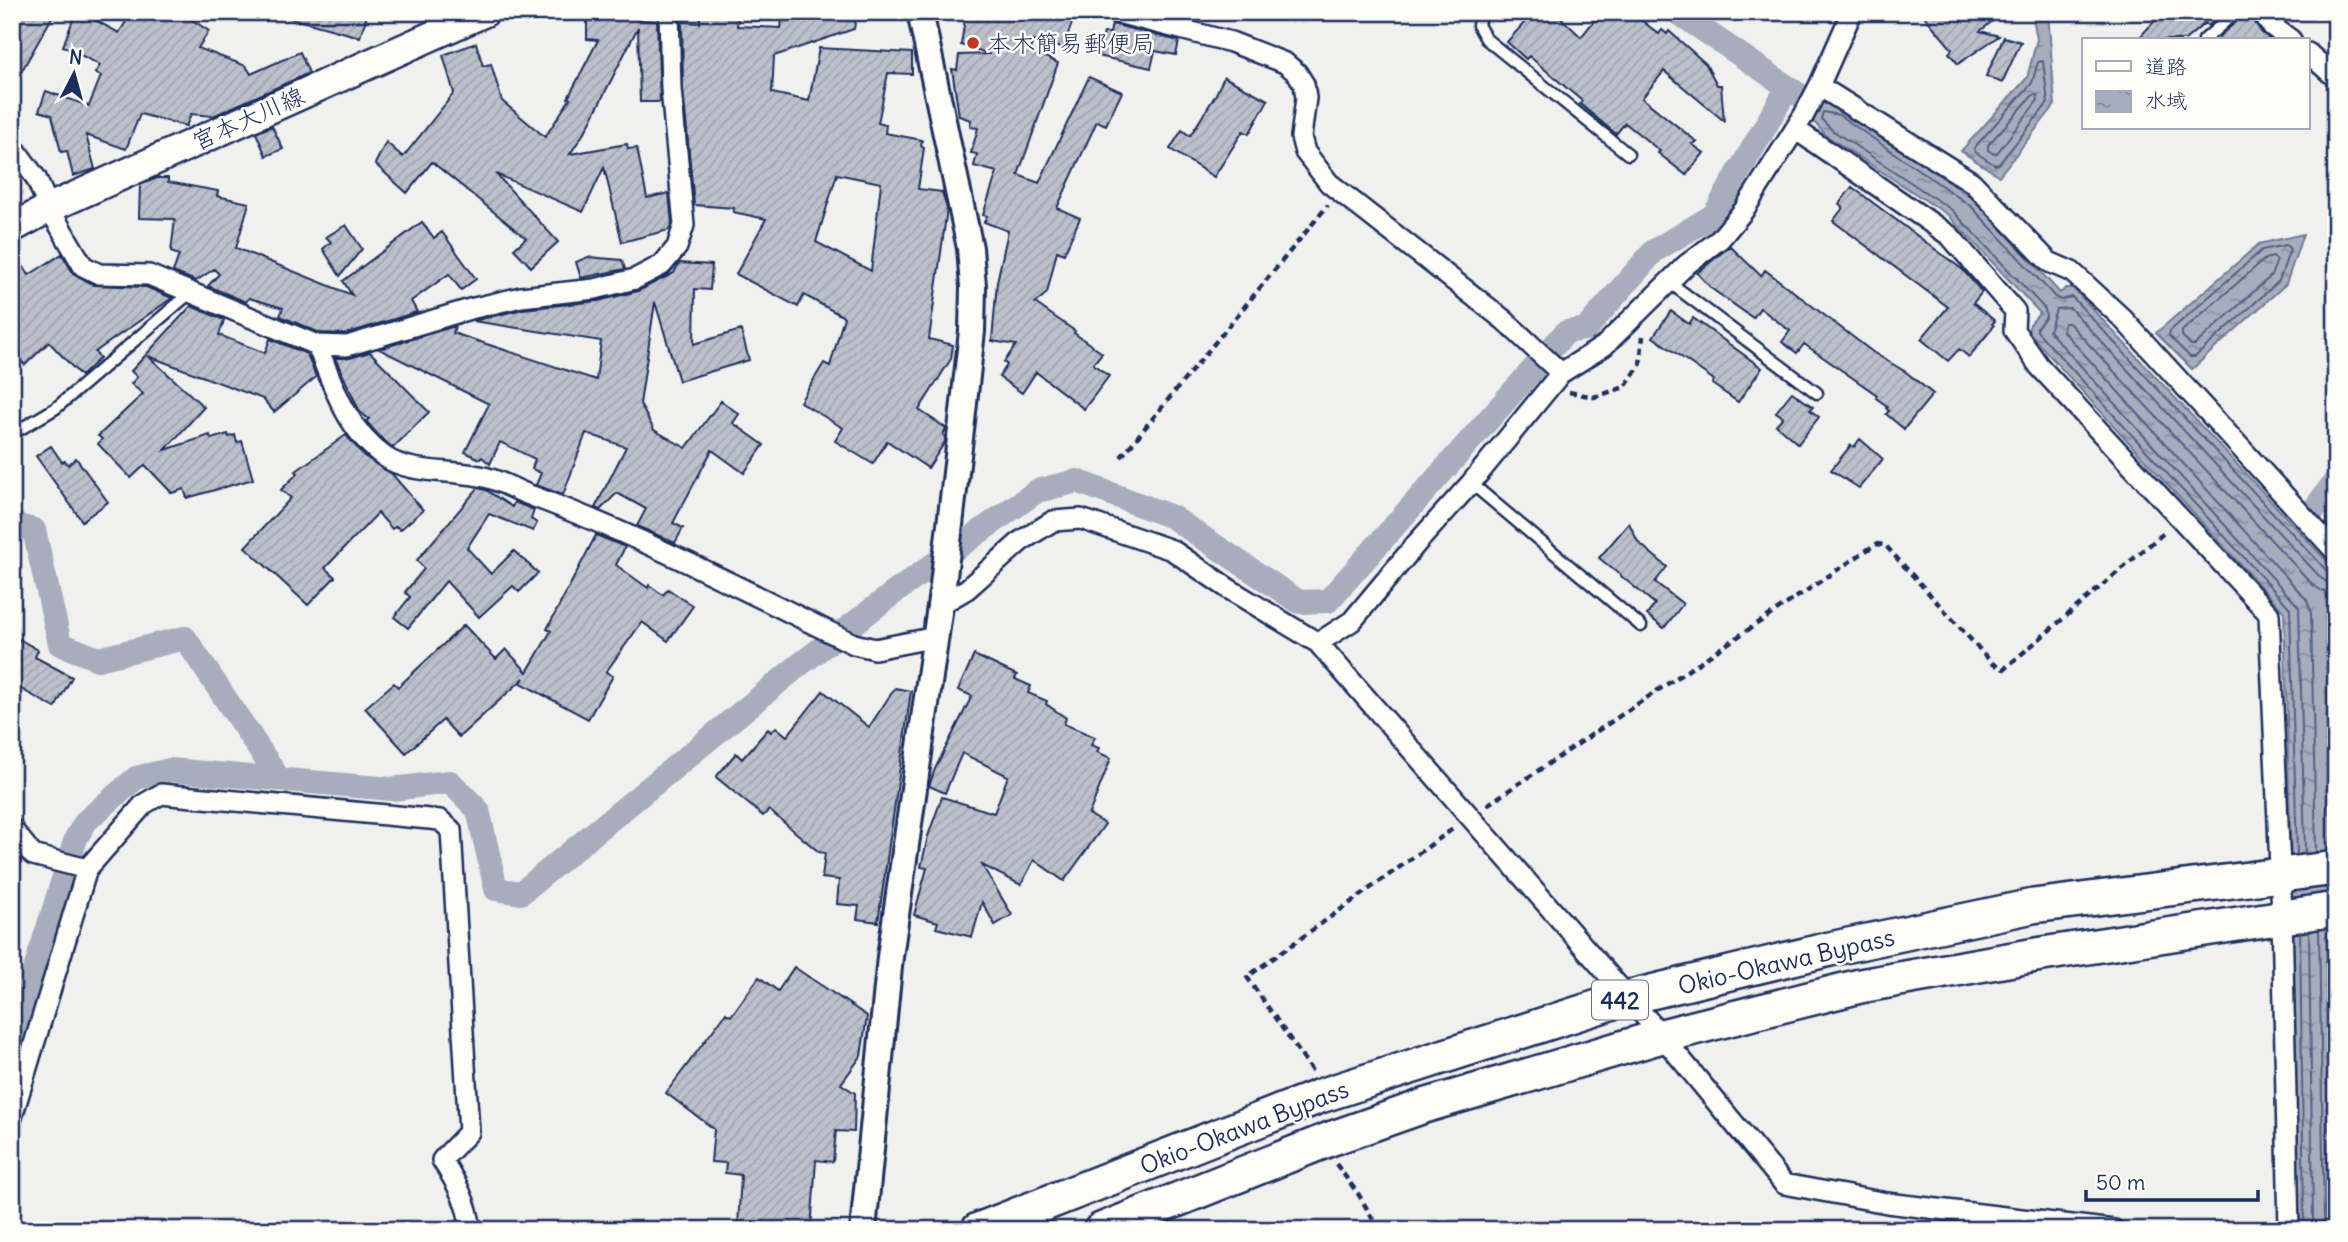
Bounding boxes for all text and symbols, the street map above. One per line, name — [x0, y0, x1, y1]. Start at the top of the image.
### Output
place label: 本木簡易郵便局 — [987, 28, 1155, 58]
marker: 本木簡易郵便局 — [965, 35, 981, 51]
north arrow — [38, 38, 108, 108]
legend — [2082, 38, 2310, 130]
text: N — [68, 44, 84, 70]
text: 道路 — [2145, 53, 2187, 80]
street label: 宮本大川線 — [187, 80, 309, 156]
text: 水域 — [2145, 87, 2187, 114]
street label: Okio-Okawa Bypass — [1675, 922, 1897, 1000]
road number: 442 — [1592, 981, 1648, 1020]
street label: Okio-Okawa Bypass — [1135, 1073, 1353, 1181]
scale bar — [2086, 1158, 2257, 1202]
text: 50 m — [2096, 1169, 2145, 1196]

